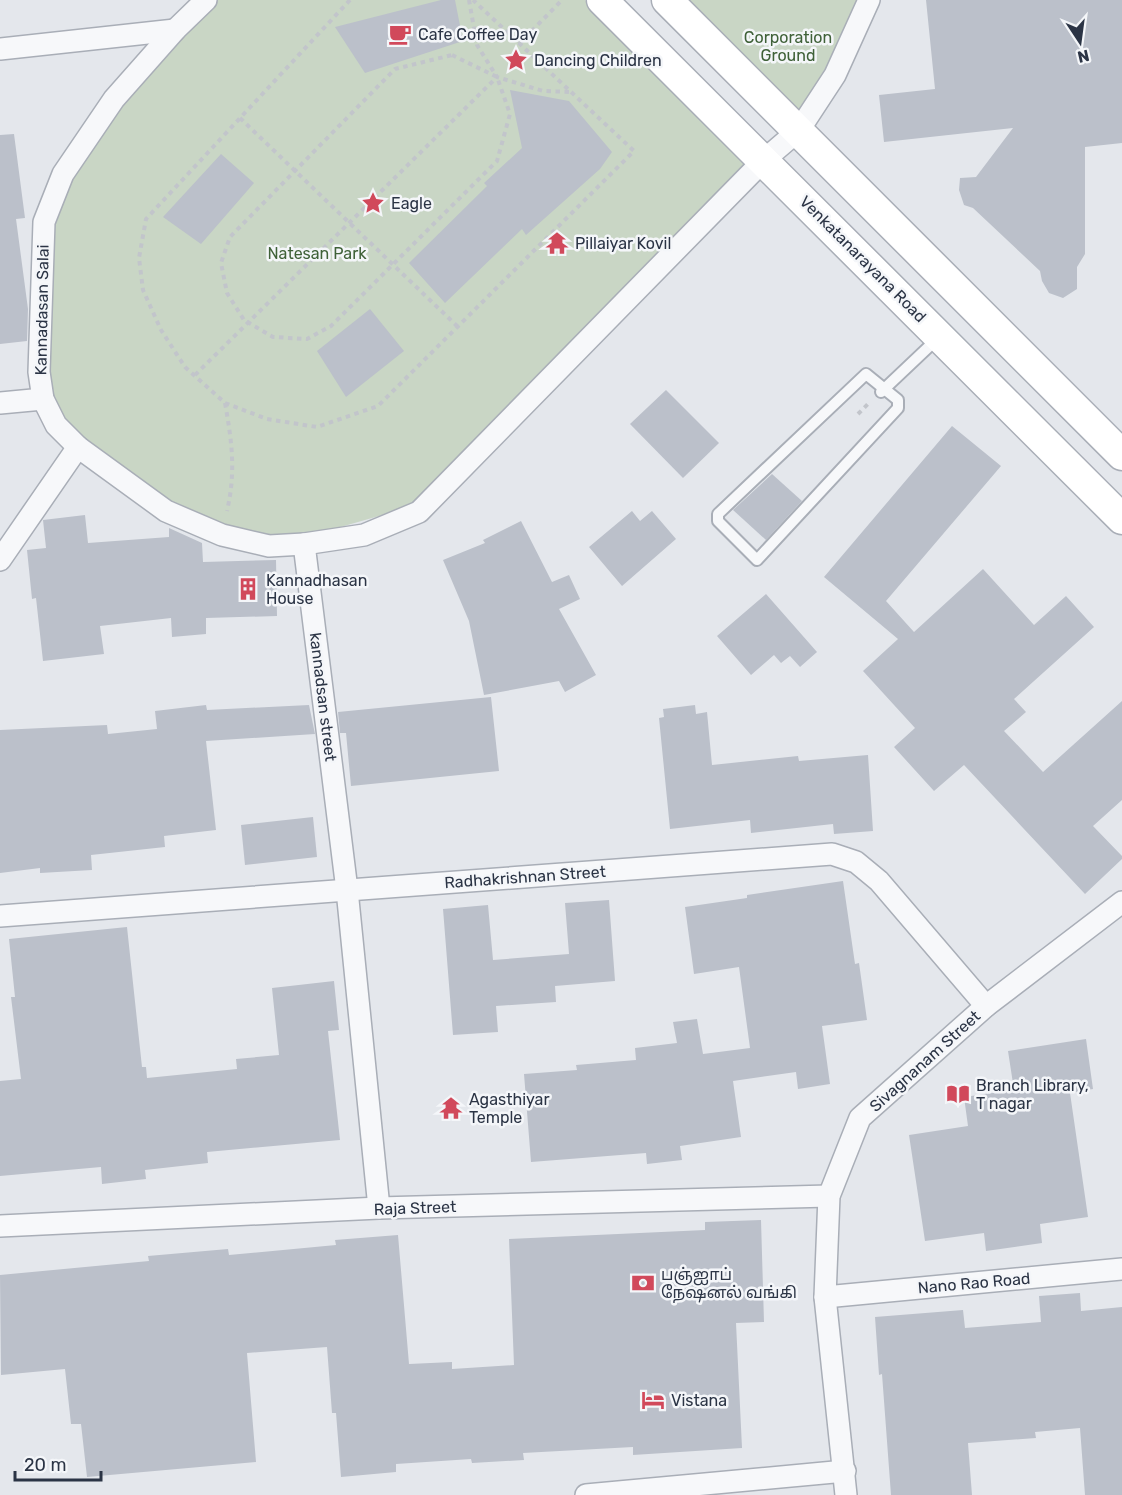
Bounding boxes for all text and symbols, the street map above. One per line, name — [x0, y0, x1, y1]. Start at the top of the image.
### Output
north arrow — [1050, 12, 1110, 72]
cafe icon: Cafe Coffee Day — [387, 21, 413, 47]
place label: Cafe Coffee Day — [418, 25, 537, 44]
park label: Corporation Ground — [744, 28, 832, 65]
text: N — [1076, 46, 1091, 67]
place icon: Dancing Children — [503, 47, 529, 73]
place label: Dancing Children — [534, 51, 662, 70]
place icon: Eagle — [360, 190, 386, 216]
street label: Venkatanarayana Road — [796, 192, 930, 326]
place label: Eagle — [391, 194, 432, 213]
temple icon: Pillaiyar Kovil — [544, 230, 570, 256]
place label: Pillaiyar Kovil — [575, 234, 671, 253]
street label: Kannadasan Salai — [31, 244, 53, 376]
park label: Natesan Park — [268, 244, 367, 263]
place label: Kannadhasan House — [266, 571, 367, 608]
building icon: Kannadhasan House — [235, 576, 261, 602]
street label: kannadsan street — [306, 631, 340, 763]
street label: Radhakrishnan Street — [444, 862, 606, 892]
street label: Sivagnanam Street — [866, 1006, 984, 1116]
place label: Branch Library, T nagar — [976, 1076, 1089, 1113]
library icon: Branch Library, T nagar — [945, 1081, 971, 1107]
place label: Agasthiyar Temple — [469, 1090, 549, 1127]
temple icon: Agasthiyar Temple — [438, 1095, 464, 1121]
street label: Raja Street — [373, 1197, 457, 1219]
place label: பஞ்ஐாப் நேஷனல் வங்கி — [661, 1265, 797, 1303]
street label: Nano Rao Road — [917, 1269, 1031, 1297]
bank icon: பஞ்ஐாப் நேஷனல் வங்கி — [630, 1270, 656, 1296]
hotel icon: Vistana — [640, 1387, 666, 1413]
place label: Vistana — [671, 1391, 727, 1410]
scale bar — [15, 1444, 100, 1482]
text: 20 m — [24, 1454, 66, 1476]

